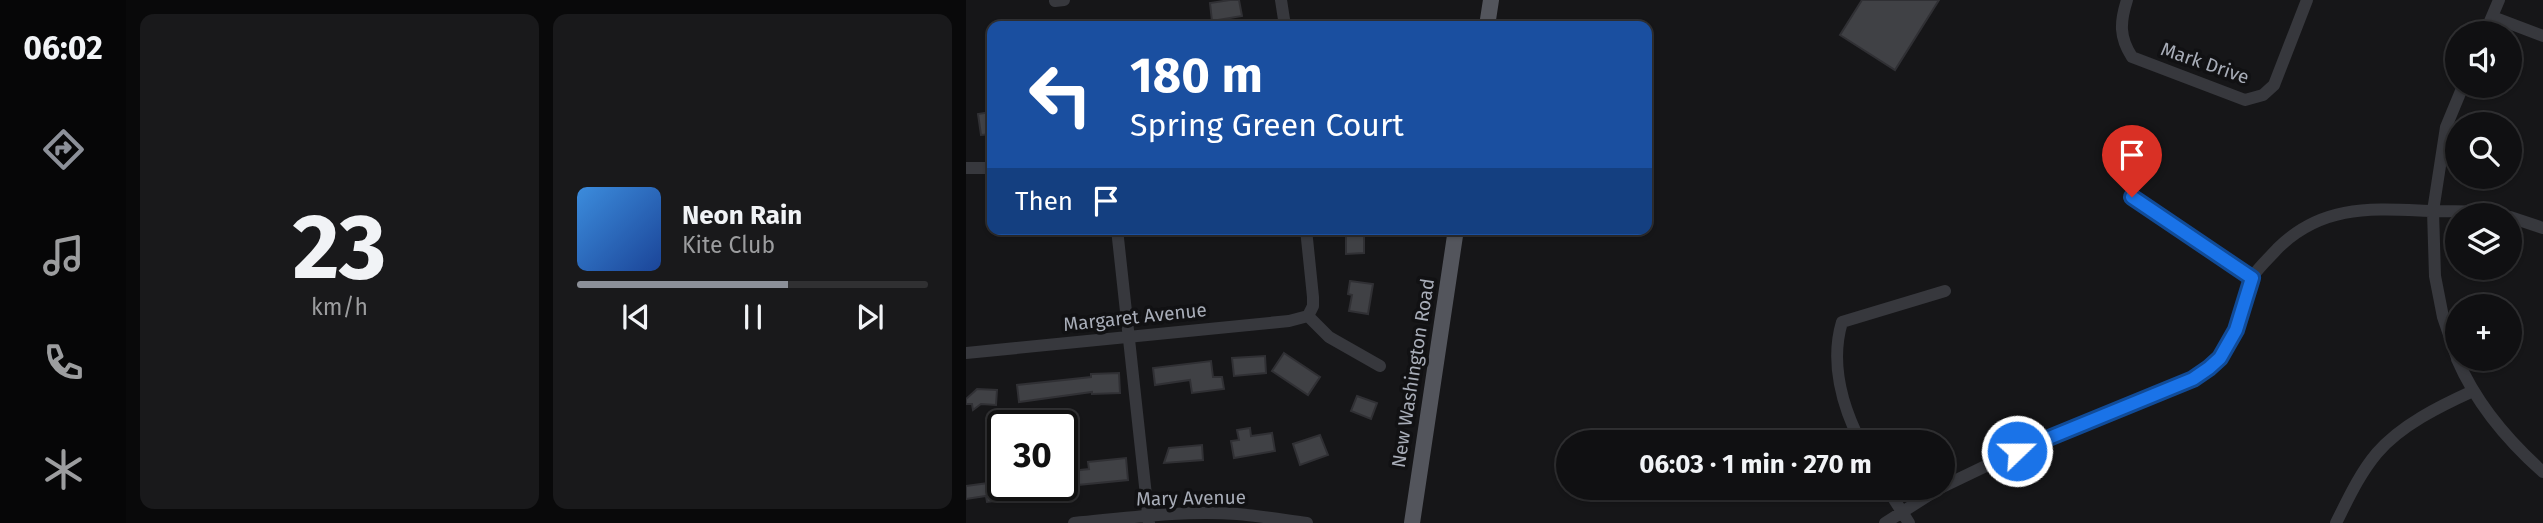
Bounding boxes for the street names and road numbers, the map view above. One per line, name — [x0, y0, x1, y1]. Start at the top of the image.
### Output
street label: Mark Drive — [2158, 37, 2252, 89]
street label: New Washington Road — [1387, 277, 1439, 469]
street label: Margaret Avenue — [1062, 298, 1208, 336]
street label: Mary Avenue — [1136, 486, 1246, 510]

